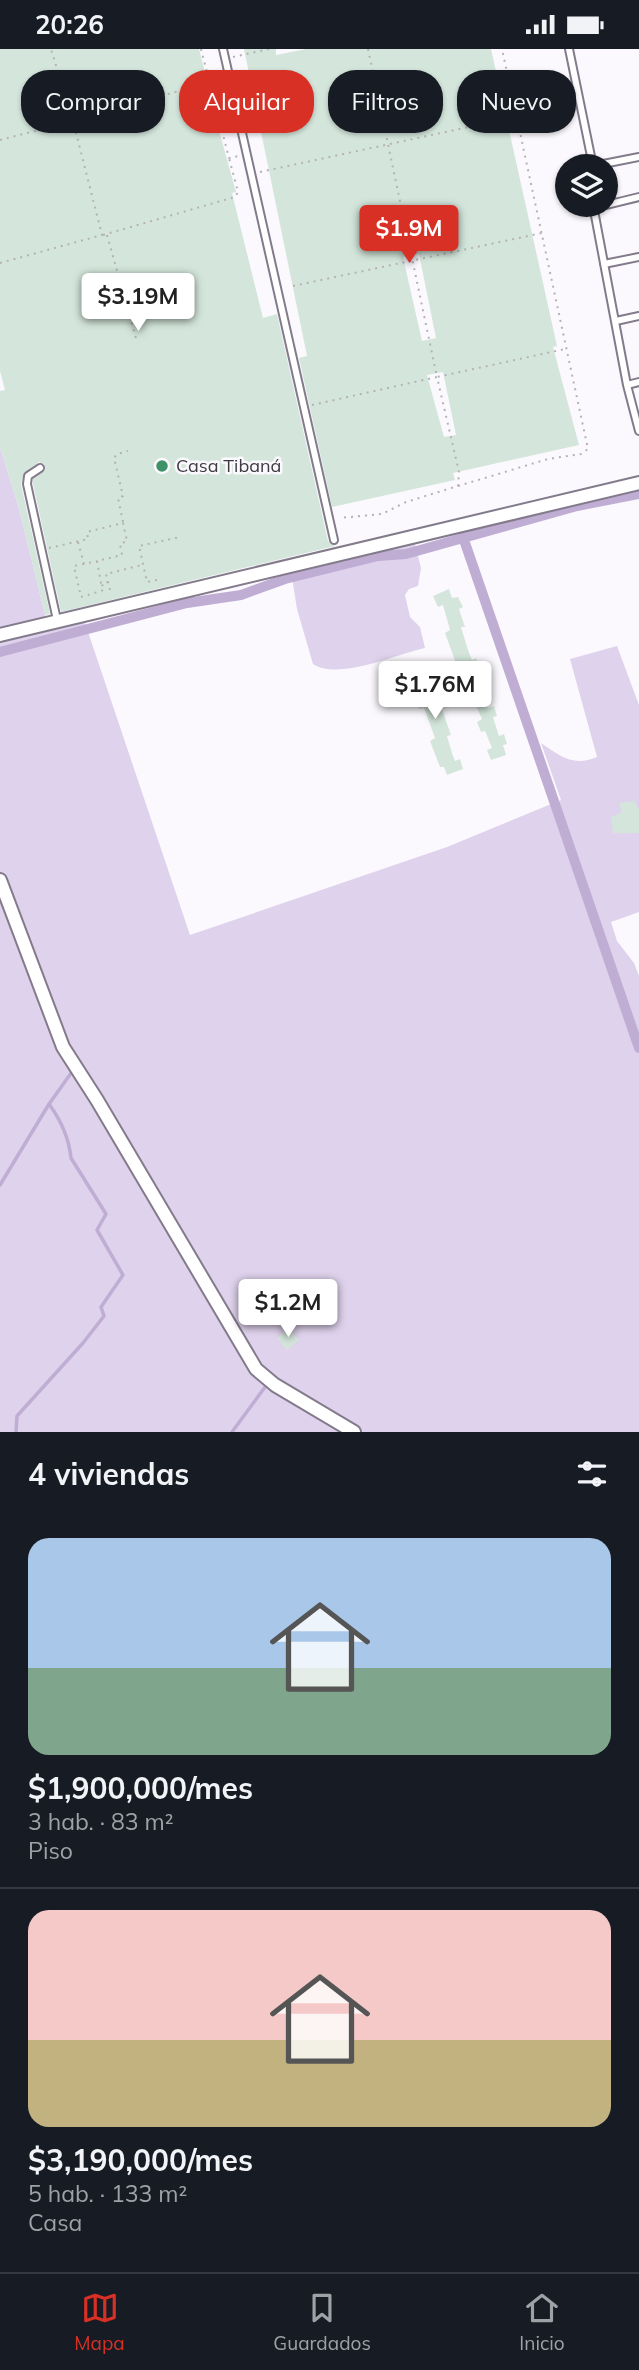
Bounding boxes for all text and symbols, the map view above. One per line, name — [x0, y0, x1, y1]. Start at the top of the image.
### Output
text: 20:26 — [35, 8, 104, 41]
chip: Comprar — [21, 70, 165, 133]
chip: Alquilar — [179, 70, 314, 133]
chip: Filtros — [328, 70, 443, 133]
chip: Nuevo — [457, 70, 576, 133]
map controls — [555, 154, 618, 217]
button: layers — [555, 154, 618, 217]
pin: $1.9M — [360, 205, 458, 265]
text: $1.9M — [375, 213, 443, 242]
pin: $3.19M — [81, 273, 195, 333]
text: $3.19M — [98, 281, 178, 310]
place label: Casa Tibaná — [176, 454, 281, 477]
marker: Casa Tibaná — [154, 458, 170, 474]
pin: $1.76M — [378, 661, 492, 721]
text: $1.76M — [395, 669, 475, 698]
pin: $1.2M — [239, 1279, 337, 1339]
text: $1.2M — [254, 1287, 322, 1316]
text: 4 viviendas — [28, 1455, 189, 1493]
icon: filters — [573, 1455, 611, 1493]
icon: home — [257, 1584, 383, 1710]
text: $1,900,000/mes — [28, 1769, 253, 1807]
text: 3 hab. · 83 m² — [28, 1807, 173, 1836]
text: Piso — [28, 1836, 73, 1865]
icon: home — [257, 1956, 383, 2082]
text: $3,190,000/mes — [28, 2141, 253, 2179]
text: 5 hab. · 133 m² — [28, 2179, 187, 2208]
text: Casa — [28, 2208, 82, 2237]
tab: Mapa — [74, 2289, 125, 2355]
tab: Guardados — [273, 2289, 371, 2355]
tab: Inicio — [519, 2289, 565, 2355]

